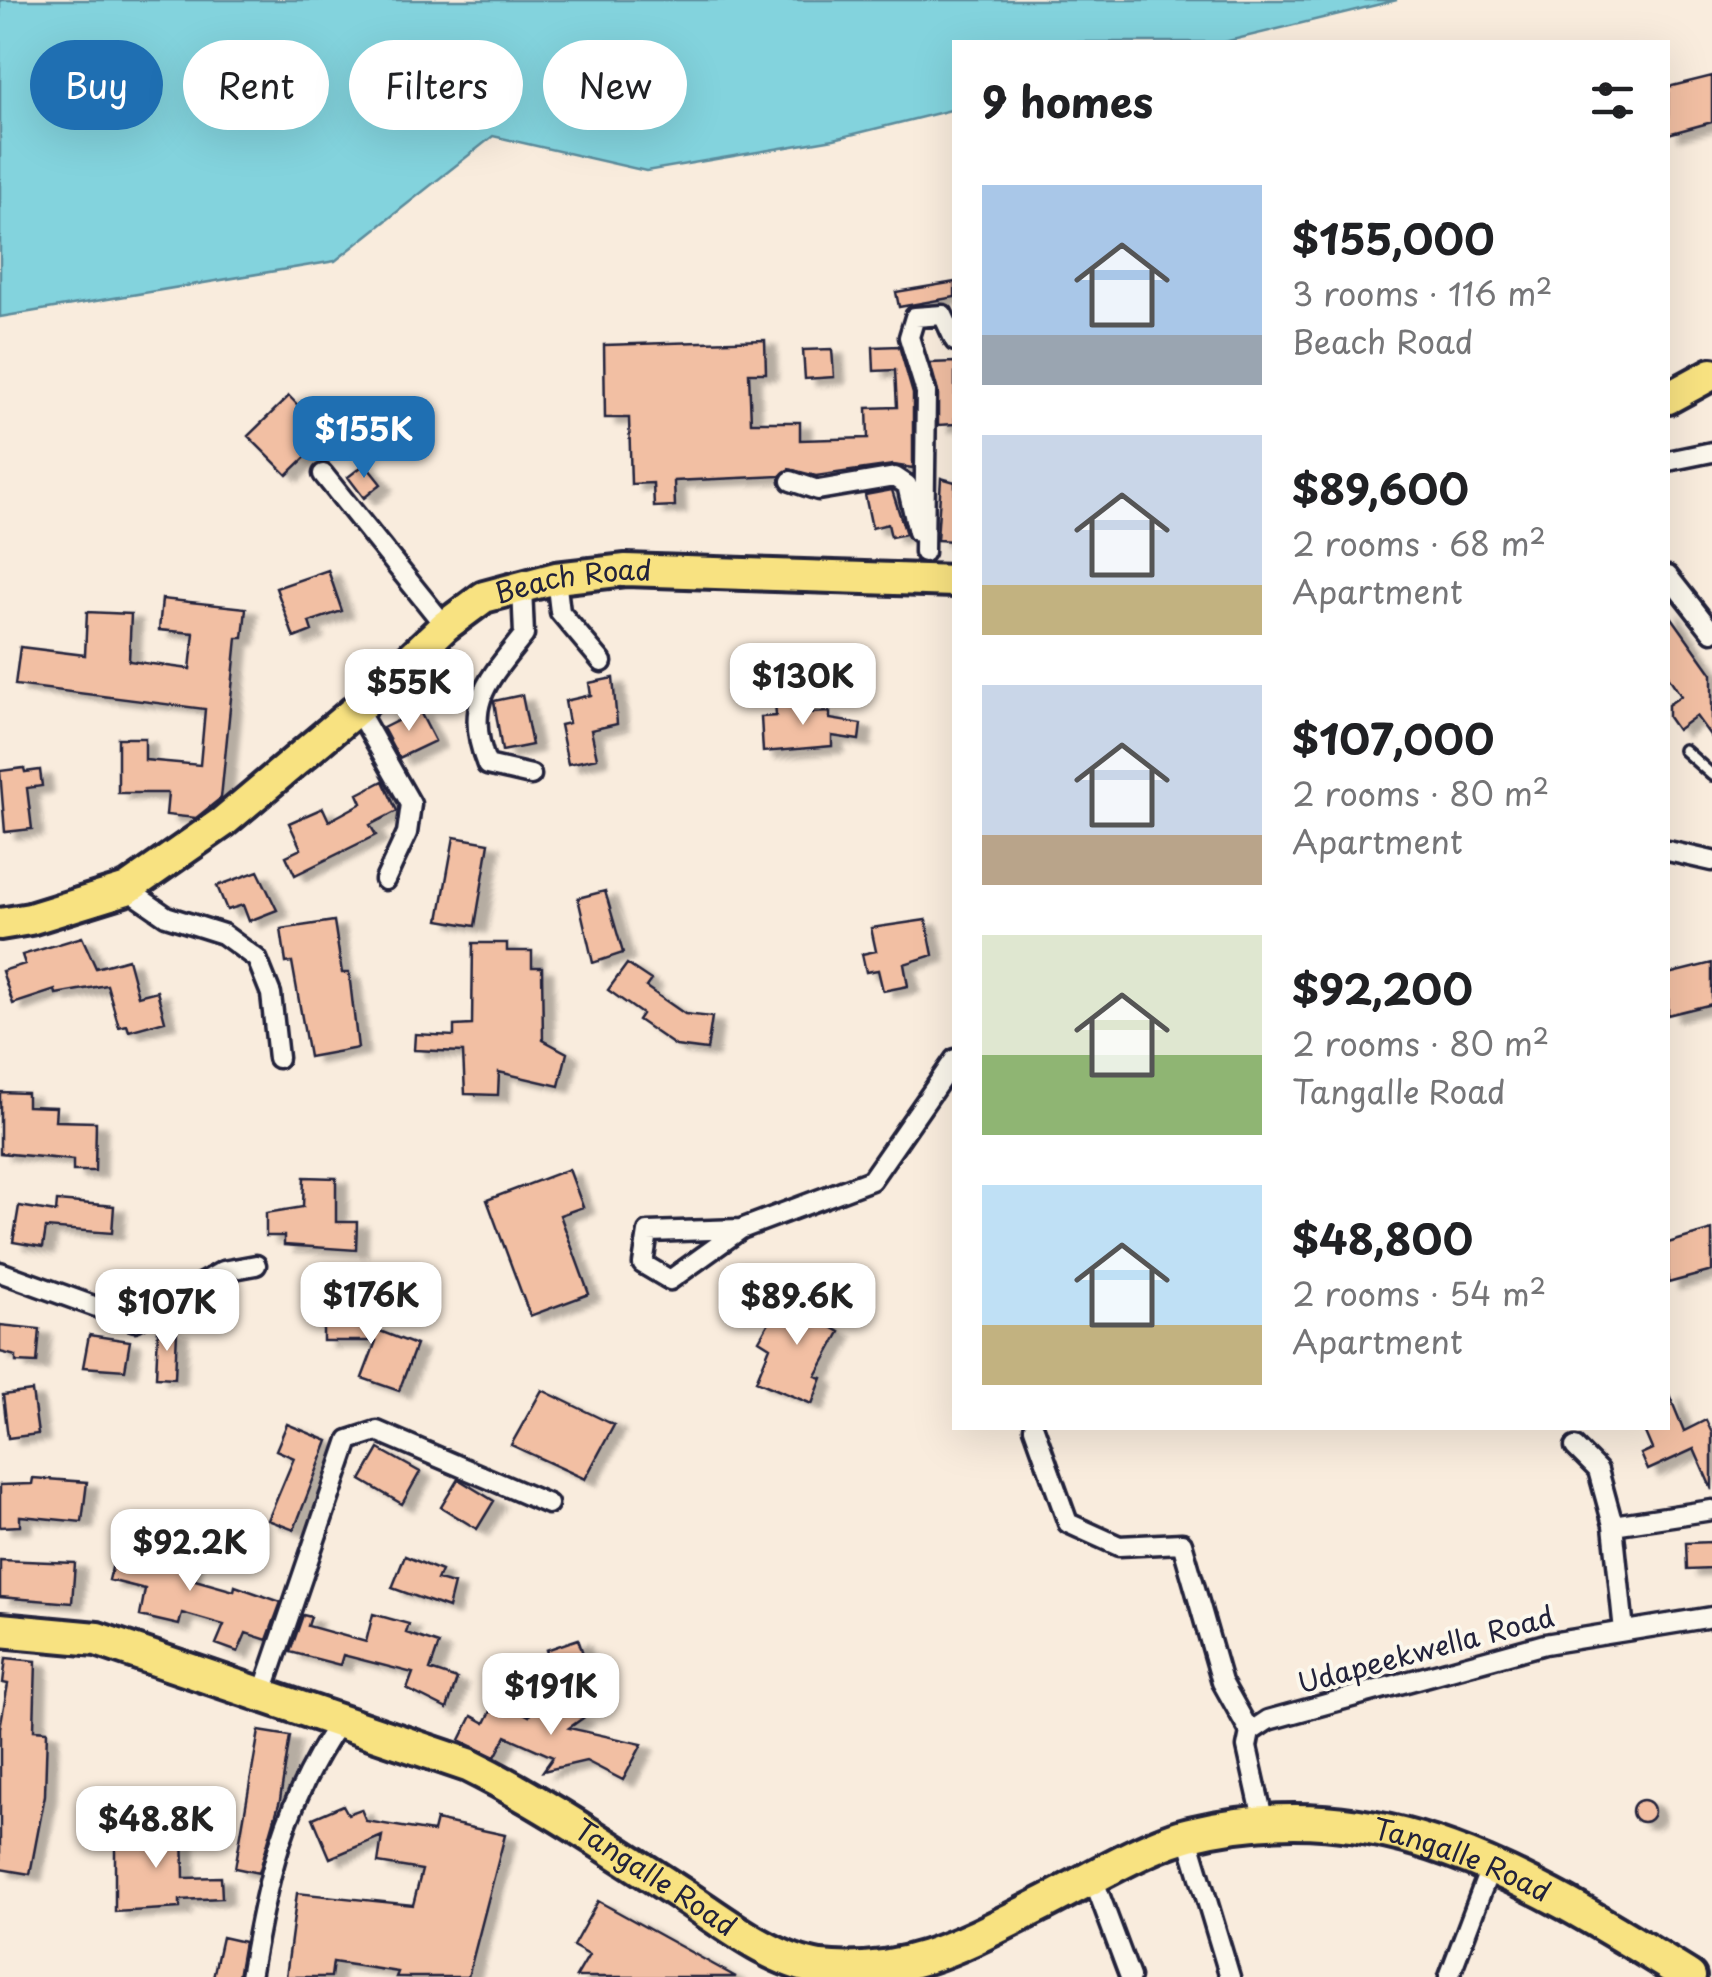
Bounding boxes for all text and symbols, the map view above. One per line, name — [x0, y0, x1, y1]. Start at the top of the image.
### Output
chip: Buy — [30, 40, 163, 130]
chip: Rent — [183, 40, 329, 130]
chip: Filters — [349, 40, 523, 130]
chip: New — [543, 40, 687, 130]
text: 9 homes — [982, 69, 1153, 132]
icon: filters — [1585, 73, 1640, 128]
text: $155,000 — [1292, 206, 1495, 269]
icon: home — [1062, 225, 1182, 345]
text: 3 rooms · 116 m² — [1292, 269, 1553, 317]
text: Beach Road — [1292, 317, 1473, 365]
pin: $155K — [294, 396, 434, 481]
text: $155K — [315, 404, 413, 452]
text: $89,600 — [1292, 456, 1469, 519]
icon: home — [1062, 475, 1182, 595]
text: 2 rooms · 68 m² — [1292, 519, 1546, 567]
street label: Beach Road — [489, 547, 652, 613]
text: Apartment — [1292, 567, 1463, 615]
pin: $130K — [733, 643, 873, 728]
pin: $55K — [350, 649, 468, 734]
text: $130K — [752, 651, 854, 699]
text: $55K — [367, 657, 451, 705]
text: $107,000 — [1292, 706, 1494, 769]
icon: home — [1062, 725, 1182, 845]
text: 2 rooms · 80 m² — [1292, 769, 1549, 817]
text: Apartment — [1292, 817, 1463, 865]
text: $92,200 — [1292, 956, 1473, 1019]
icon: home — [1062, 975, 1182, 1095]
text: 2 rooms · 80 m² — [1292, 1019, 1549, 1067]
text: Tangalle Road — [1292, 1067, 1506, 1115]
text: $48,800 — [1292, 1206, 1473, 1269]
icon: home — [1062, 1225, 1182, 1345]
pin: $176K — [301, 1262, 441, 1347]
pin: $89.6K — [716, 1263, 878, 1348]
pin: $107K — [97, 1269, 237, 1354]
text: 2 rooms · 54 m² — [1292, 1269, 1546, 1317]
text: $176K — [323, 1270, 419, 1318]
text: $89.6K — [741, 1271, 854, 1319]
text: $107K — [117, 1277, 217, 1325]
text: Apartment — [1292, 1317, 1463, 1365]
pin: $92.2K — [109, 1509, 271, 1594]
text: $92.2K — [133, 1517, 247, 1565]
street label: Udapeekwella Road — [1293, 1594, 1559, 1703]
pin: $191K — [481, 1653, 621, 1738]
text: $191K — [504, 1661, 598, 1709]
pin: $48.8K — [75, 1786, 237, 1871]
text: $48.8K — [98, 1794, 214, 1842]
street label: Tangalle Road — [1370, 1806, 1559, 1912]
street label: Tangalle Road — [566, 1807, 746, 1946]

